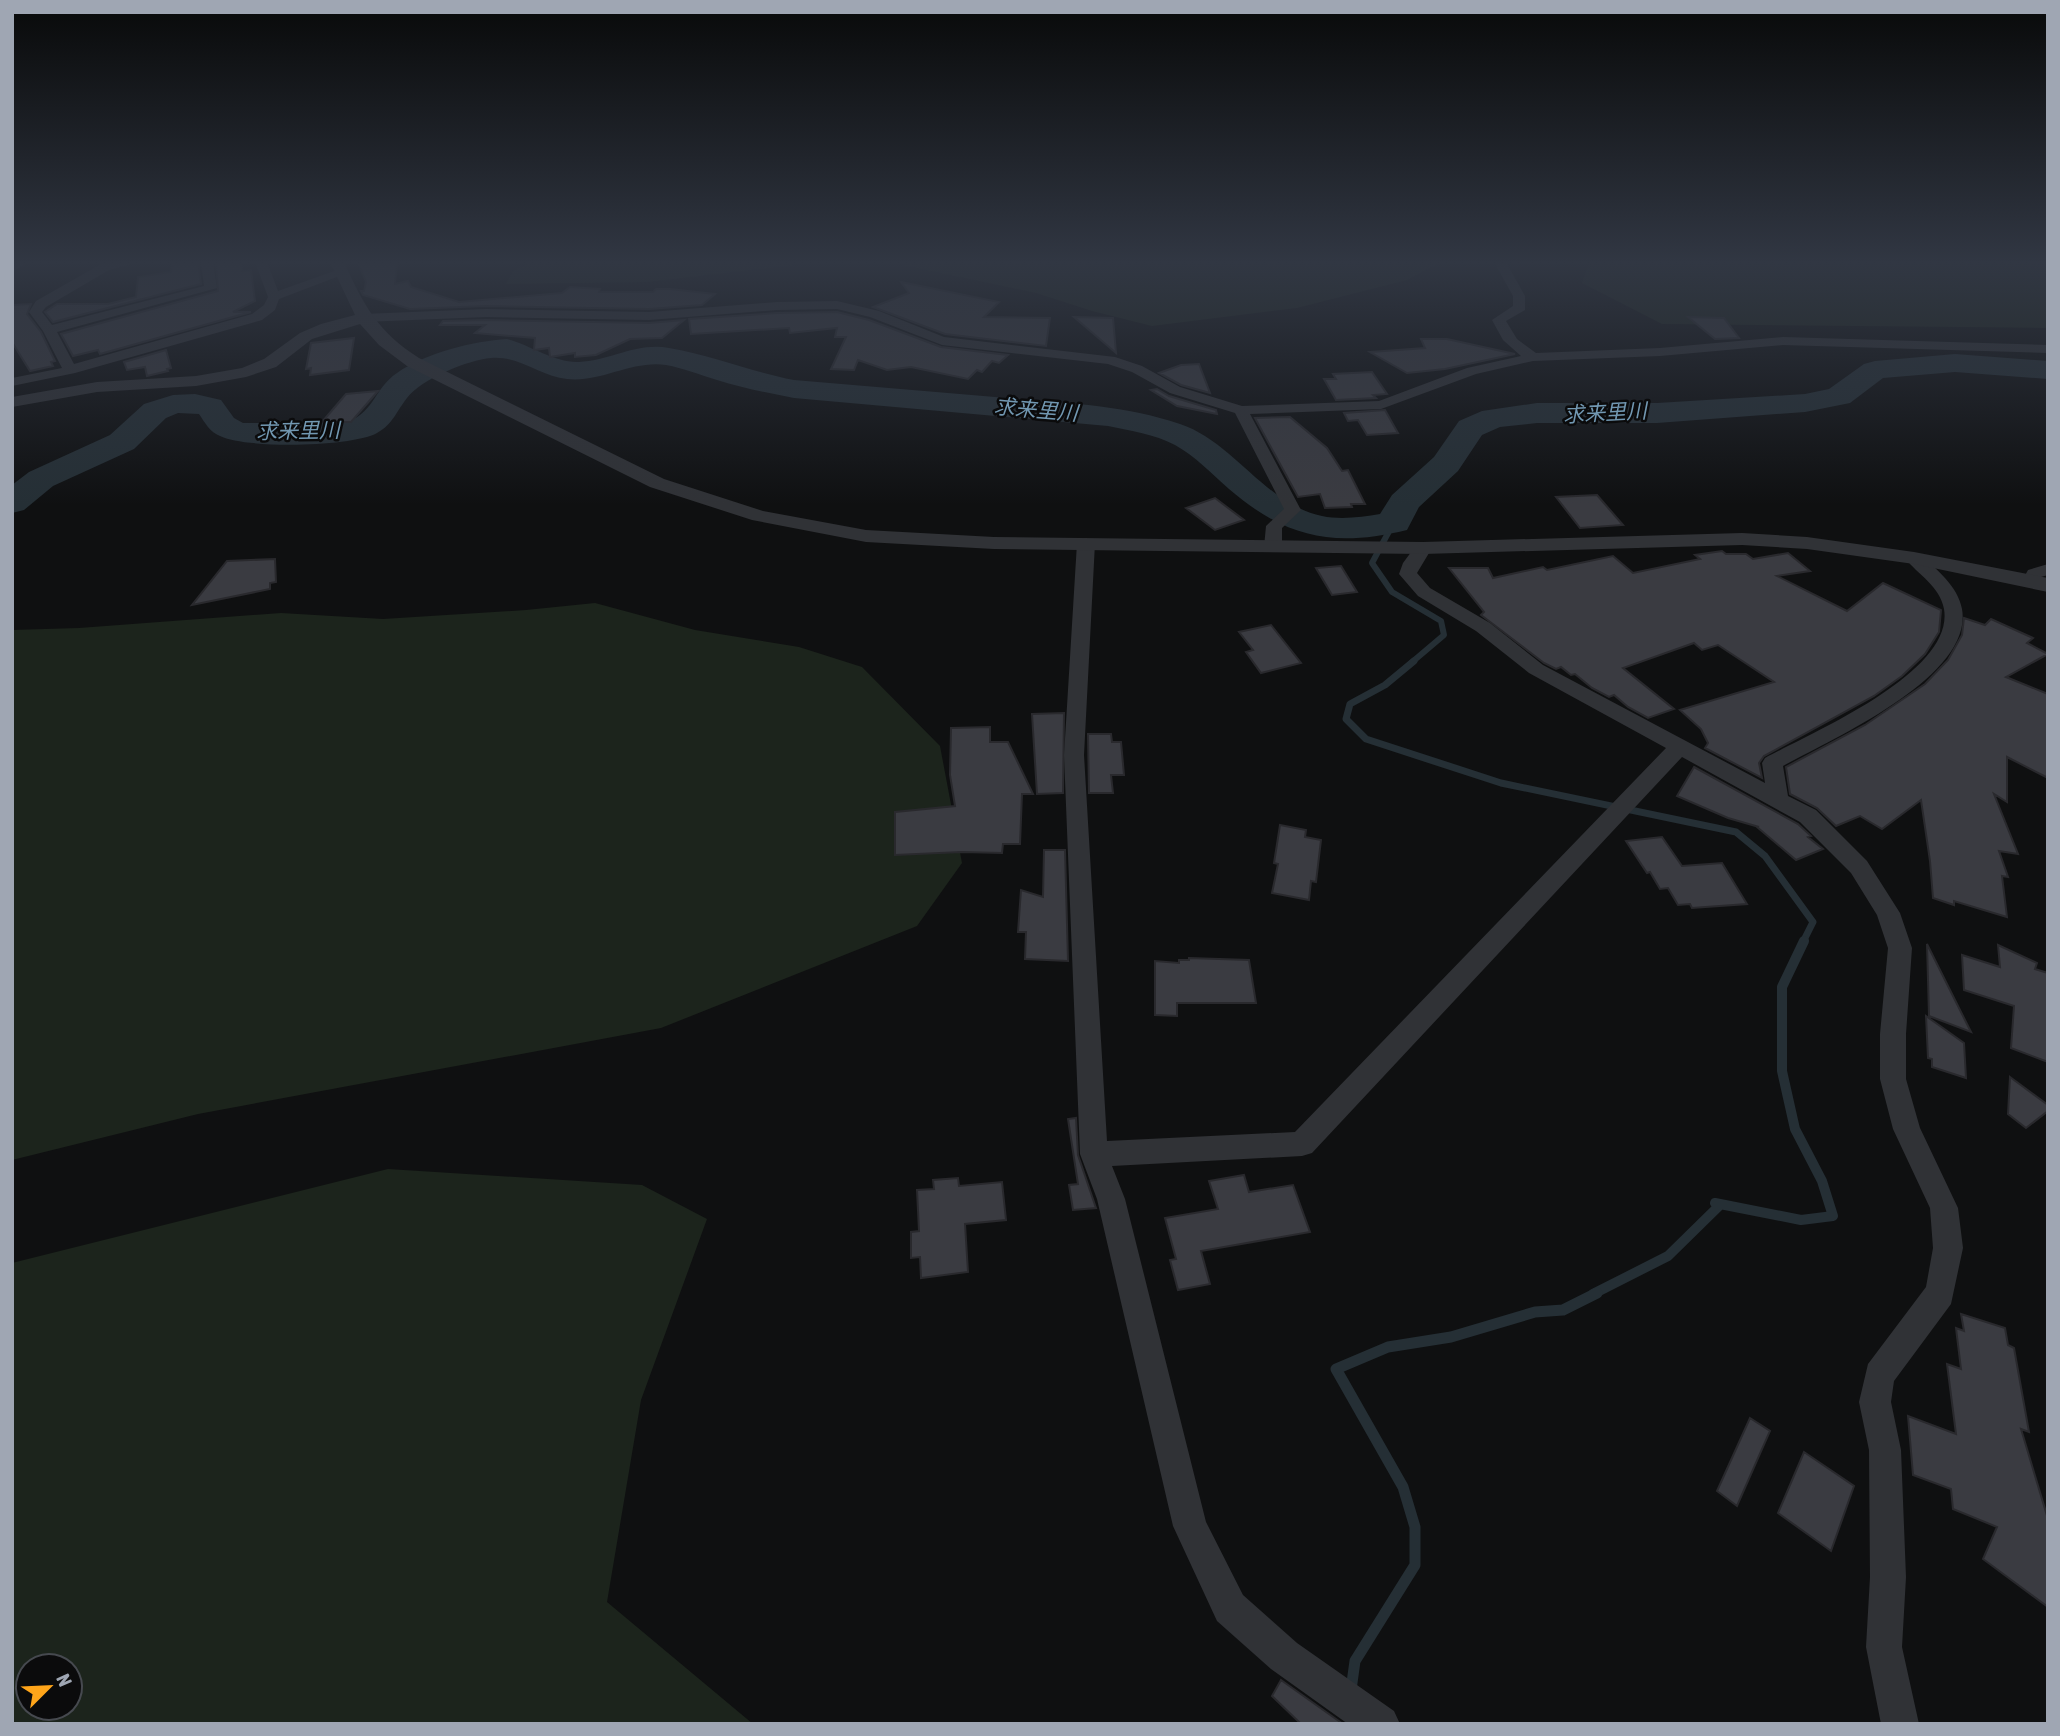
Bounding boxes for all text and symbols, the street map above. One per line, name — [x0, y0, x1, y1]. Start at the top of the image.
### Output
water label: 求来里川 — [993, 393, 1081, 425]
water label: 求来里川 — [1562, 398, 1650, 426]
water label: 求来里川 — [256, 417, 342, 443]
north arrow — [14, 1652, 84, 1722]
text: N — [52, 1670, 77, 1690]

